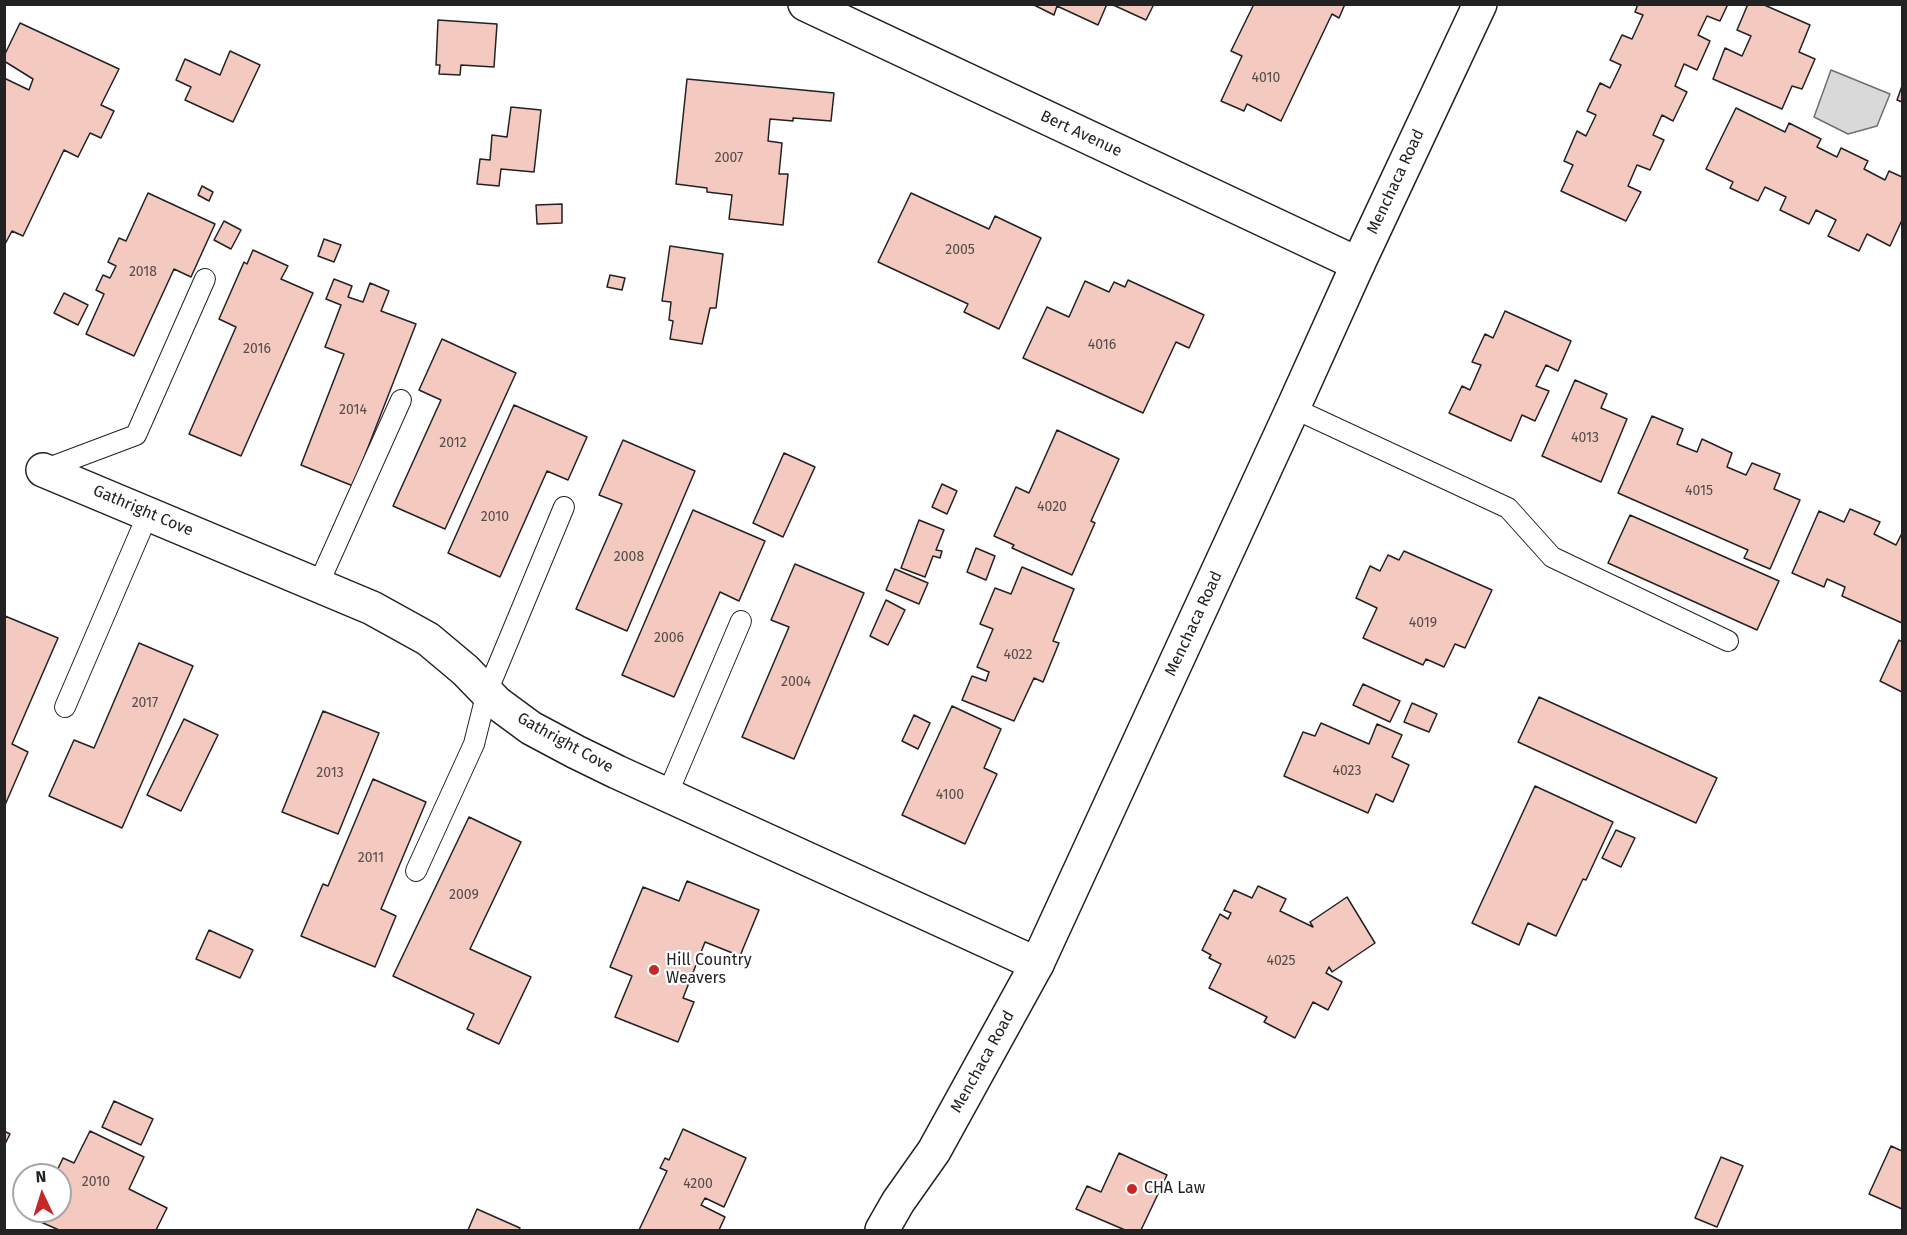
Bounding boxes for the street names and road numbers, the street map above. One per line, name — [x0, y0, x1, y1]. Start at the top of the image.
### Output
street label: Bert Avenue — [1037, 107, 1125, 161]
street label: Menchaca Road — [1363, 126, 1429, 238]
street label: Gathright Cove — [90, 481, 196, 541]
street label: Menchaca Road — [1161, 568, 1227, 680]
street label: Gathright Cove — [514, 709, 616, 777]
street label: Menchaca Road — [947, 1008, 1019, 1116]

